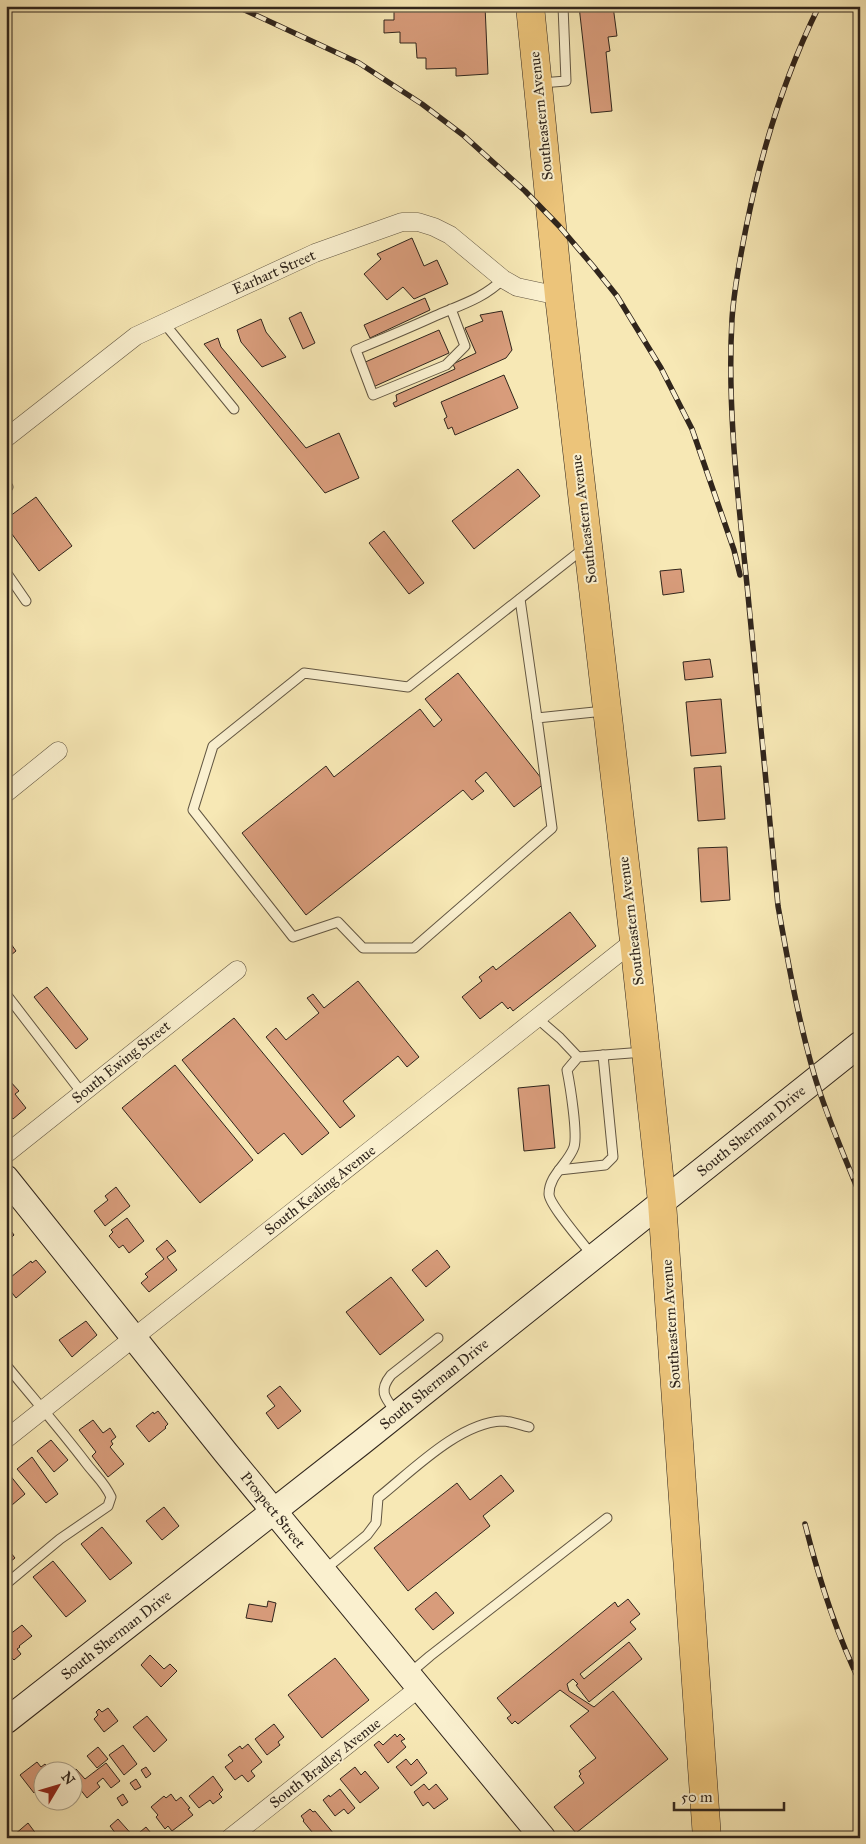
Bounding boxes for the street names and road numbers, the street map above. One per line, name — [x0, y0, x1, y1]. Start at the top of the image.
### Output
street label: Southeastern Avenue — [525, 51, 557, 181]
street label: Earhart Street — [230, 245, 319, 298]
street label: Southeastern Avenue — [567, 454, 601, 584]
street label: Southeastern Avenue — [614, 856, 648, 986]
street label: South Ewing Street — [68, 1016, 174, 1107]
street label: South Sherman Drive — [693, 1082, 809, 1180]
street label: South Kealing Avenue — [261, 1141, 379, 1239]
street label: Southeastern Avenue — [658, 1259, 684, 1389]
street label: South Sherman Drive — [376, 1335, 492, 1433]
street label: Prospect Street — [237, 1468, 310, 1552]
street label: South Sherman Drive — [57, 1586, 175, 1684]
street label: South Bradley Avenue — [266, 1714, 384, 1812]

